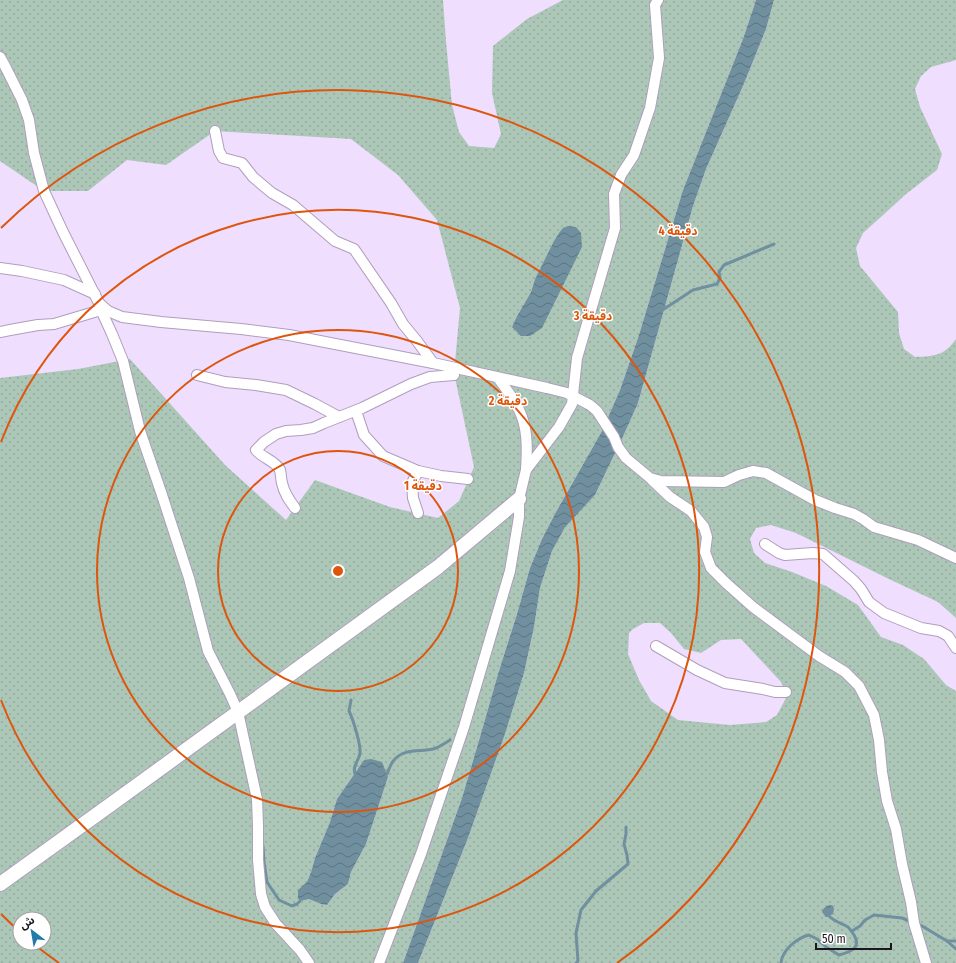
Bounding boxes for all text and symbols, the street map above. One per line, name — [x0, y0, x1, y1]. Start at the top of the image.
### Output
text: 4 دقيقة — [659, 224, 697, 238]
text: 3 دقيقة — [573, 309, 612, 323]
text: 2 دقيقة — [488, 394, 527, 408]
text: 1 دقيقة — [404, 479, 442, 493]
centre of rings — [331, 564, 345, 578]
north arrow — [12, 911, 52, 951]
text: ش — [17, 913, 37, 932]
scale bar — [816, 925, 891, 951]
text: 50 m — [822, 932, 846, 946]

